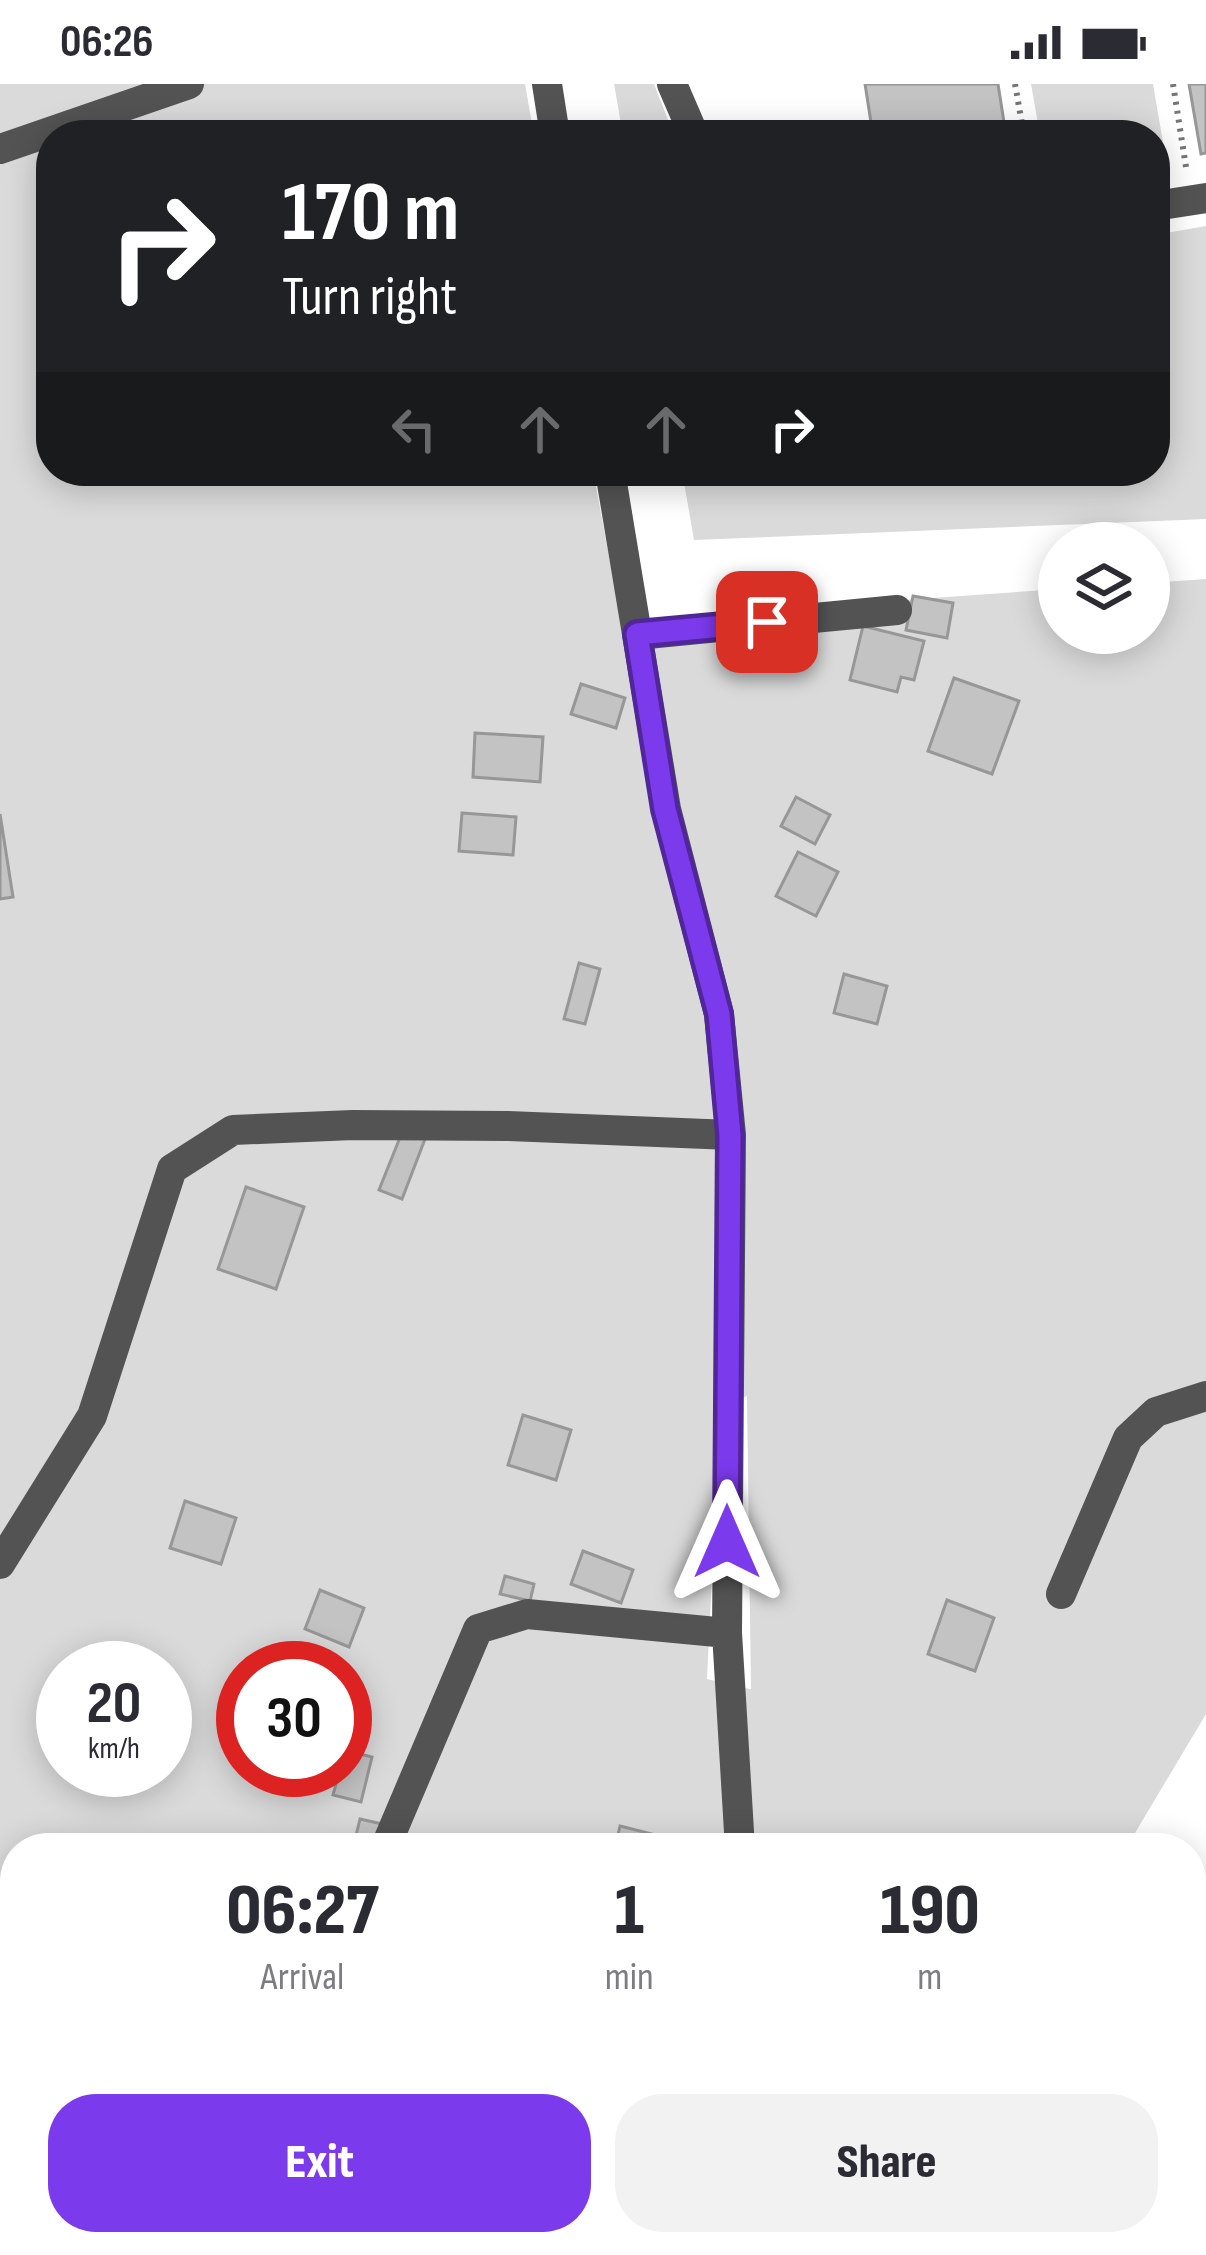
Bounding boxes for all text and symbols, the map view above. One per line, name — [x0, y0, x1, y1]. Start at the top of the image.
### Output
text: 06:26 — [60, 15, 154, 70]
text: 170 m — [282, 163, 459, 264]
icon: right — [84, 168, 240, 324]
text: Turn right — [282, 265, 457, 330]
icon: left — [381, 396, 447, 462]
icon: ahead — [507, 396, 573, 462]
icon: ahead — [633, 396, 699, 462]
icon: right — [759, 396, 825, 462]
map controls — [1038, 522, 1170, 654]
button: layers — [1038, 522, 1170, 654]
pin — [716, 571, 818, 673]
icon: arrive — [734, 589, 800, 655]
position arrow — [664, 1479, 790, 1605]
speed limit sign: 30 — [216, 1641, 372, 1797]
text: 20 — [87, 1668, 141, 1740]
text: km/h — [88, 1731, 140, 1767]
text: 06:27 — [226, 1868, 379, 1955]
text: 1 — [614, 1868, 644, 1955]
text: 190 — [880, 1868, 980, 1955]
text: Arrival — [260, 1954, 344, 2001]
text: min — [605, 1954, 654, 2001]
text: m — [917, 1954, 942, 2001]
button: Exit — [48, 2094, 591, 2232]
button: Share — [615, 2094, 1158, 2232]

